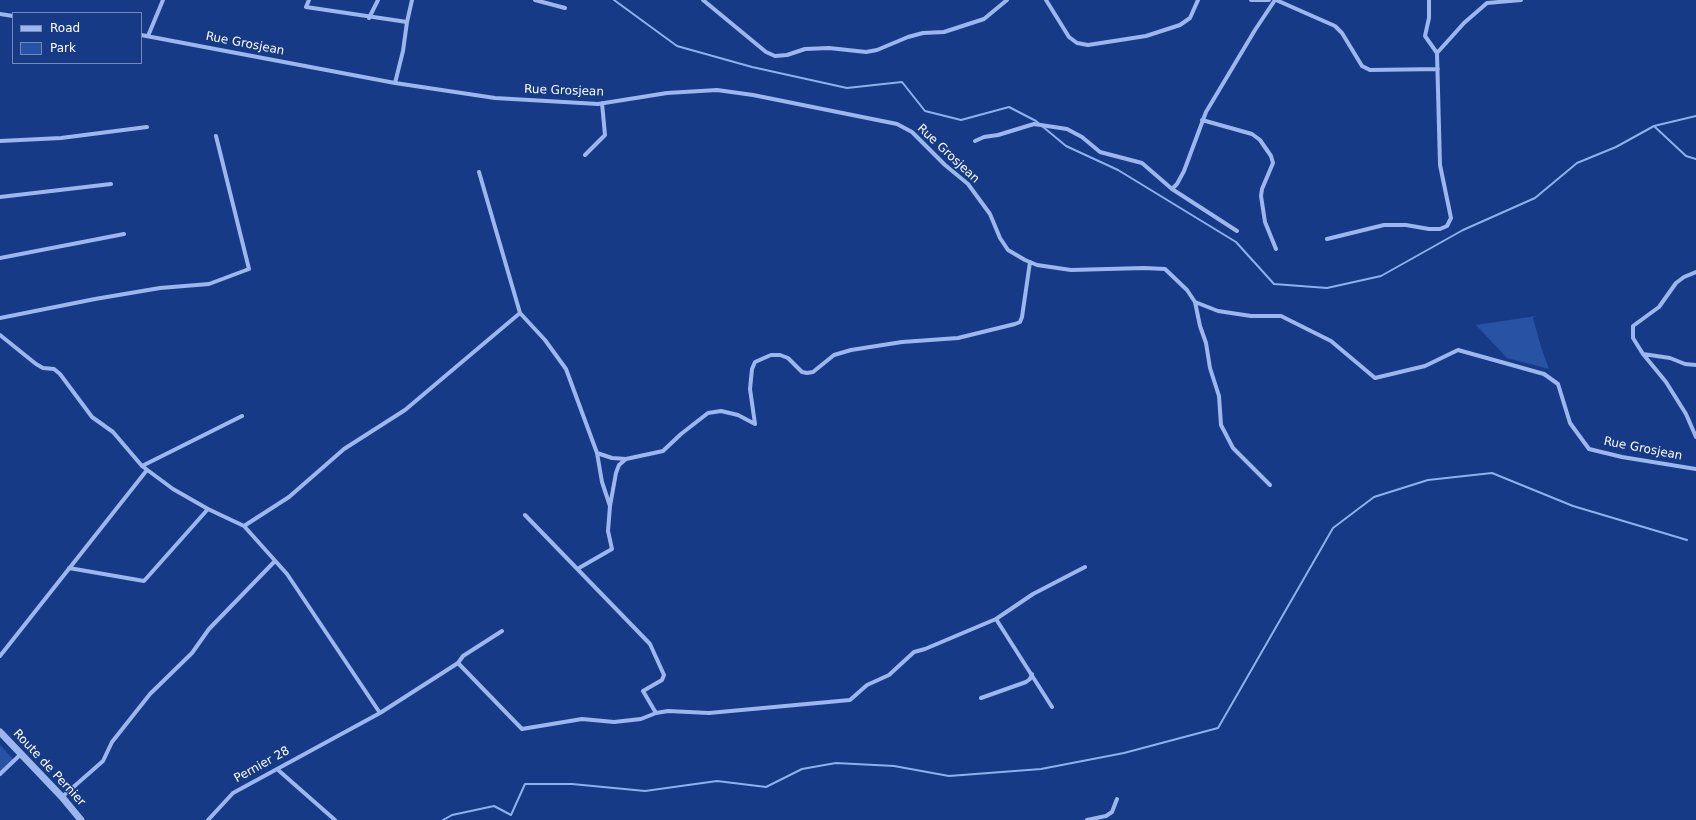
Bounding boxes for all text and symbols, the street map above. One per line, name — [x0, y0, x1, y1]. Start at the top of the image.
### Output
legend — [12, 12, 142, 64]
text: Road — [50, 21, 80, 35]
street label: Rue Grosjean — [204, 29, 286, 59]
text: Park — [50, 41, 76, 55]
street label: Rue Grosjean — [524, 82, 604, 100]
street label: Rue Grosjean — [914, 122, 982, 186]
street label: Rue Grosjean — [1602, 434, 1684, 464]
street label: Route de Pernier — [10, 727, 88, 809]
street label: Pernier 28 — [232, 744, 292, 786]

